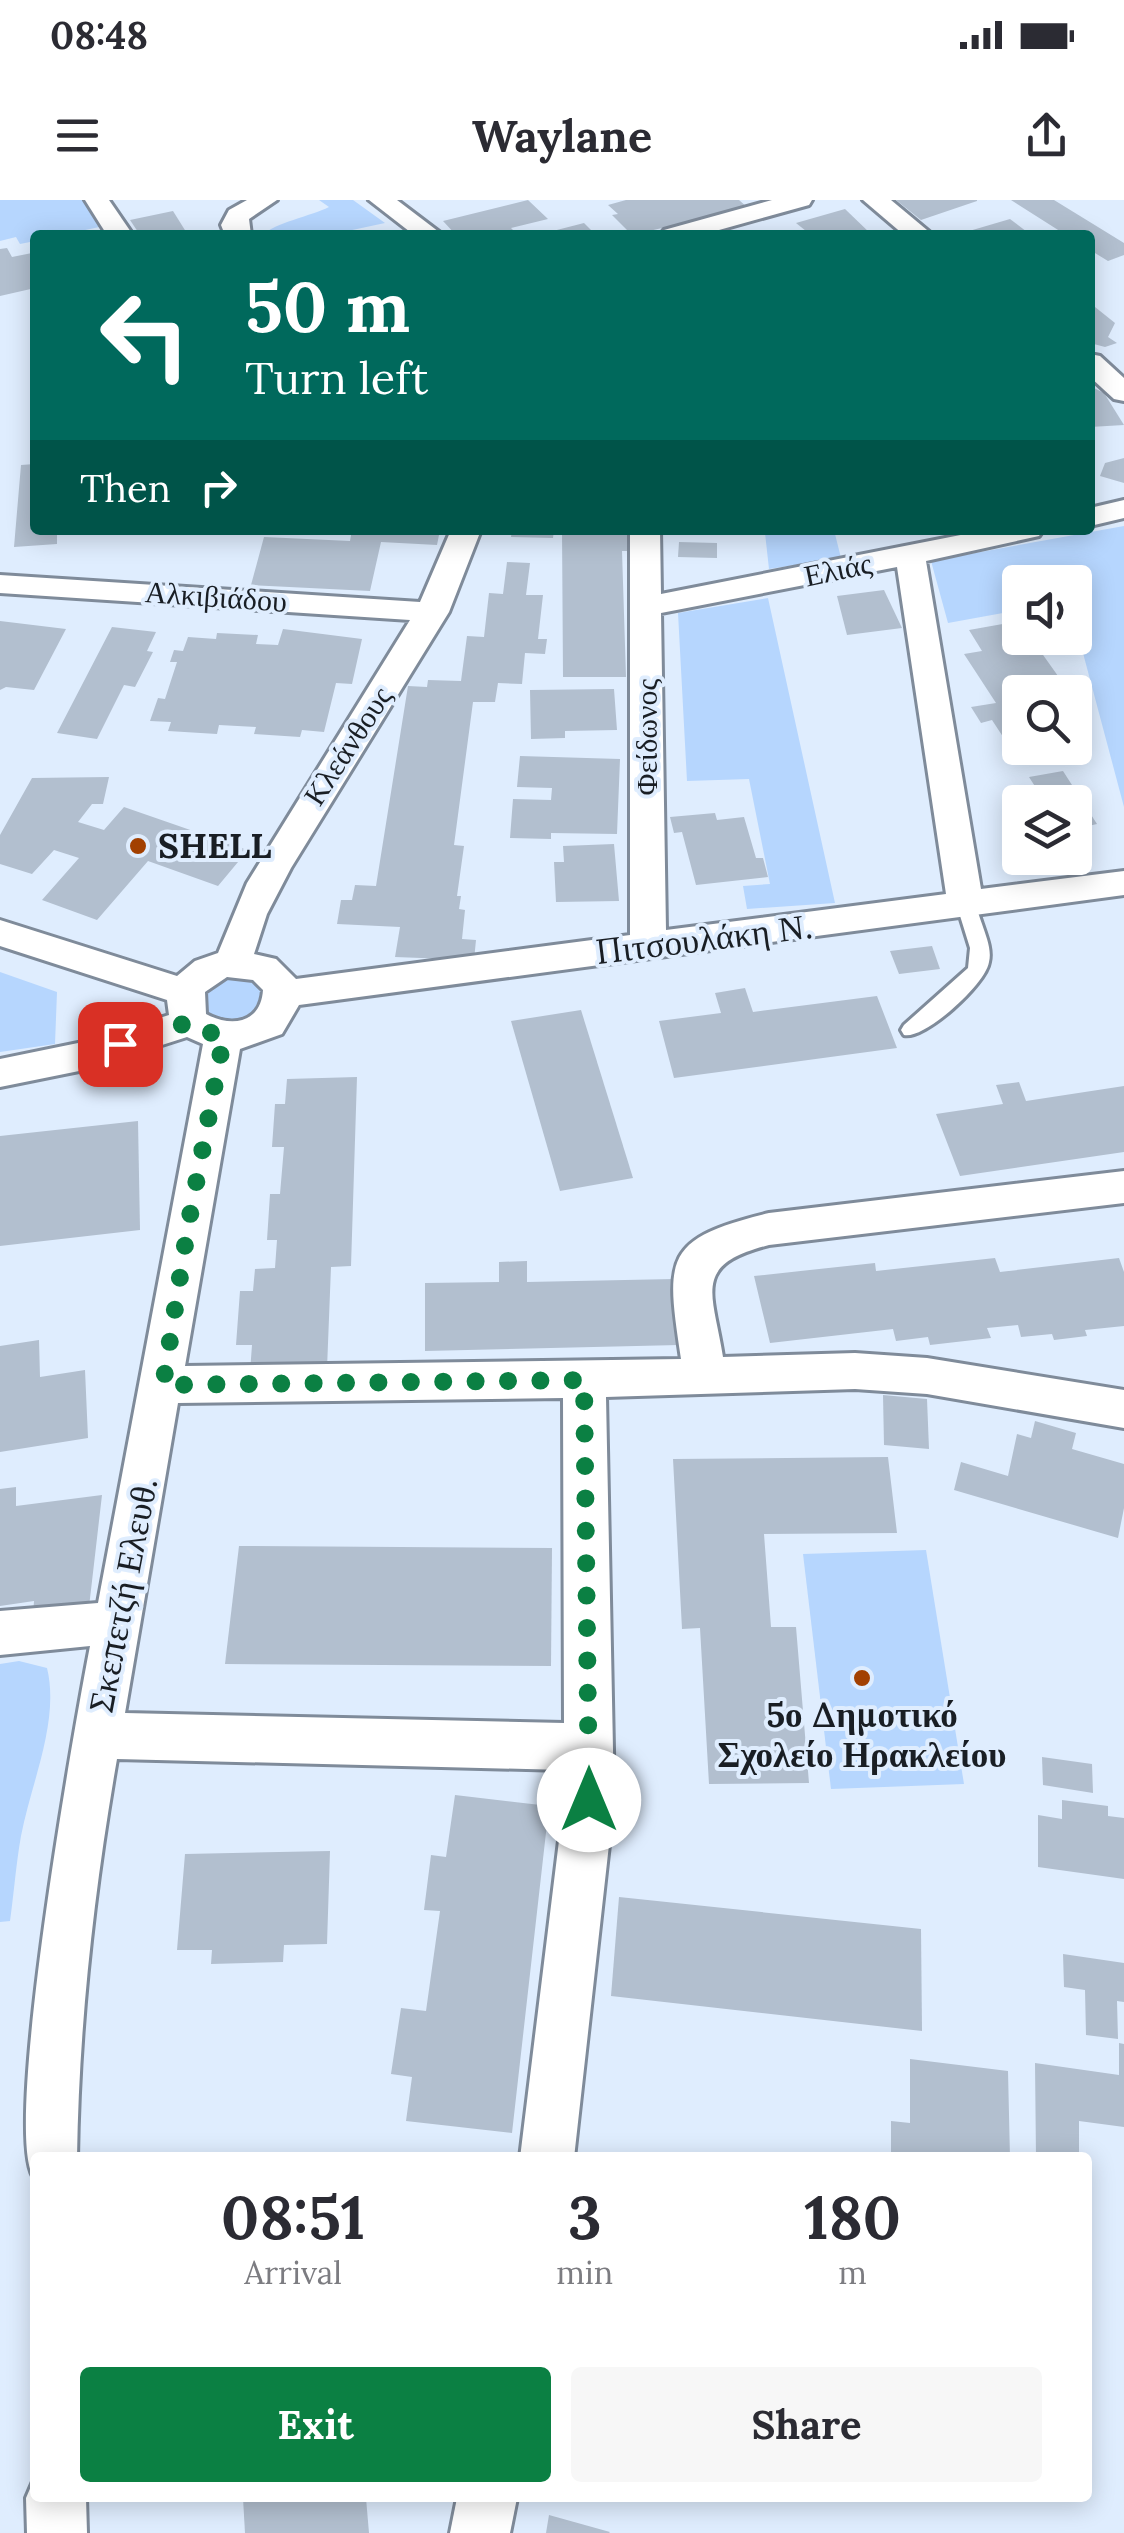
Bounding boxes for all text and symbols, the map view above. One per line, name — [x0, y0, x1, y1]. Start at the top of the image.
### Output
text: 08:48 — [50, 11, 148, 59]
text: Waylane — [472, 107, 652, 164]
icon: menu — [50, 108, 105, 163]
icon: share — [1019, 108, 1074, 163]
text: 50 m — [245, 262, 410, 351]
icon: left — [80, 270, 210, 400]
text: Turn left — [245, 349, 428, 406]
icon: right — [191, 460, 246, 515]
text: Then — [80, 464, 171, 512]
street label: Ελιάς — [800, 543, 875, 595]
map controls — [1002, 565, 1092, 875]
button: sound — [1002, 565, 1092, 655]
street label: Αλκιβιάδου — [144, 572, 288, 620]
button: search — [1002, 675, 1092, 765]
street label: Φείδωνος — [627, 678, 665, 795]
street label: Κλεάνθους — [295, 679, 400, 812]
button: layers — [1002, 785, 1092, 875]
place label: SHELL — [158, 823, 271, 868]
marker: SHELL — [127, 835, 149, 857]
street label: Πιτσουλάκη Ν. — [593, 903, 815, 974]
pin — [78, 1002, 163, 1087]
icon: arrive — [93, 1017, 148, 1072]
street label: Σκεπετζή Ελευθ. — [78, 1474, 167, 1716]
marker: 5ο Δημοτικό Σχολείο Ηρακλείου — [851, 1667, 873, 1689]
place label: 5ο Δημοτικό Σχολείο Ηρακλείου — [718, 1692, 1006, 1777]
position arrow — [537, 1748, 641, 1852]
text: 08:51 — [221, 2179, 365, 2255]
text: 3 — [568, 2179, 602, 2255]
text: 180 — [804, 2179, 901, 2255]
text: Arrival — [244, 2252, 342, 2293]
text: min — [556, 2252, 613, 2293]
text: m — [838, 2252, 867, 2293]
button: Exit — [80, 2367, 551, 2482]
button: Share — [571, 2367, 1042, 2482]

